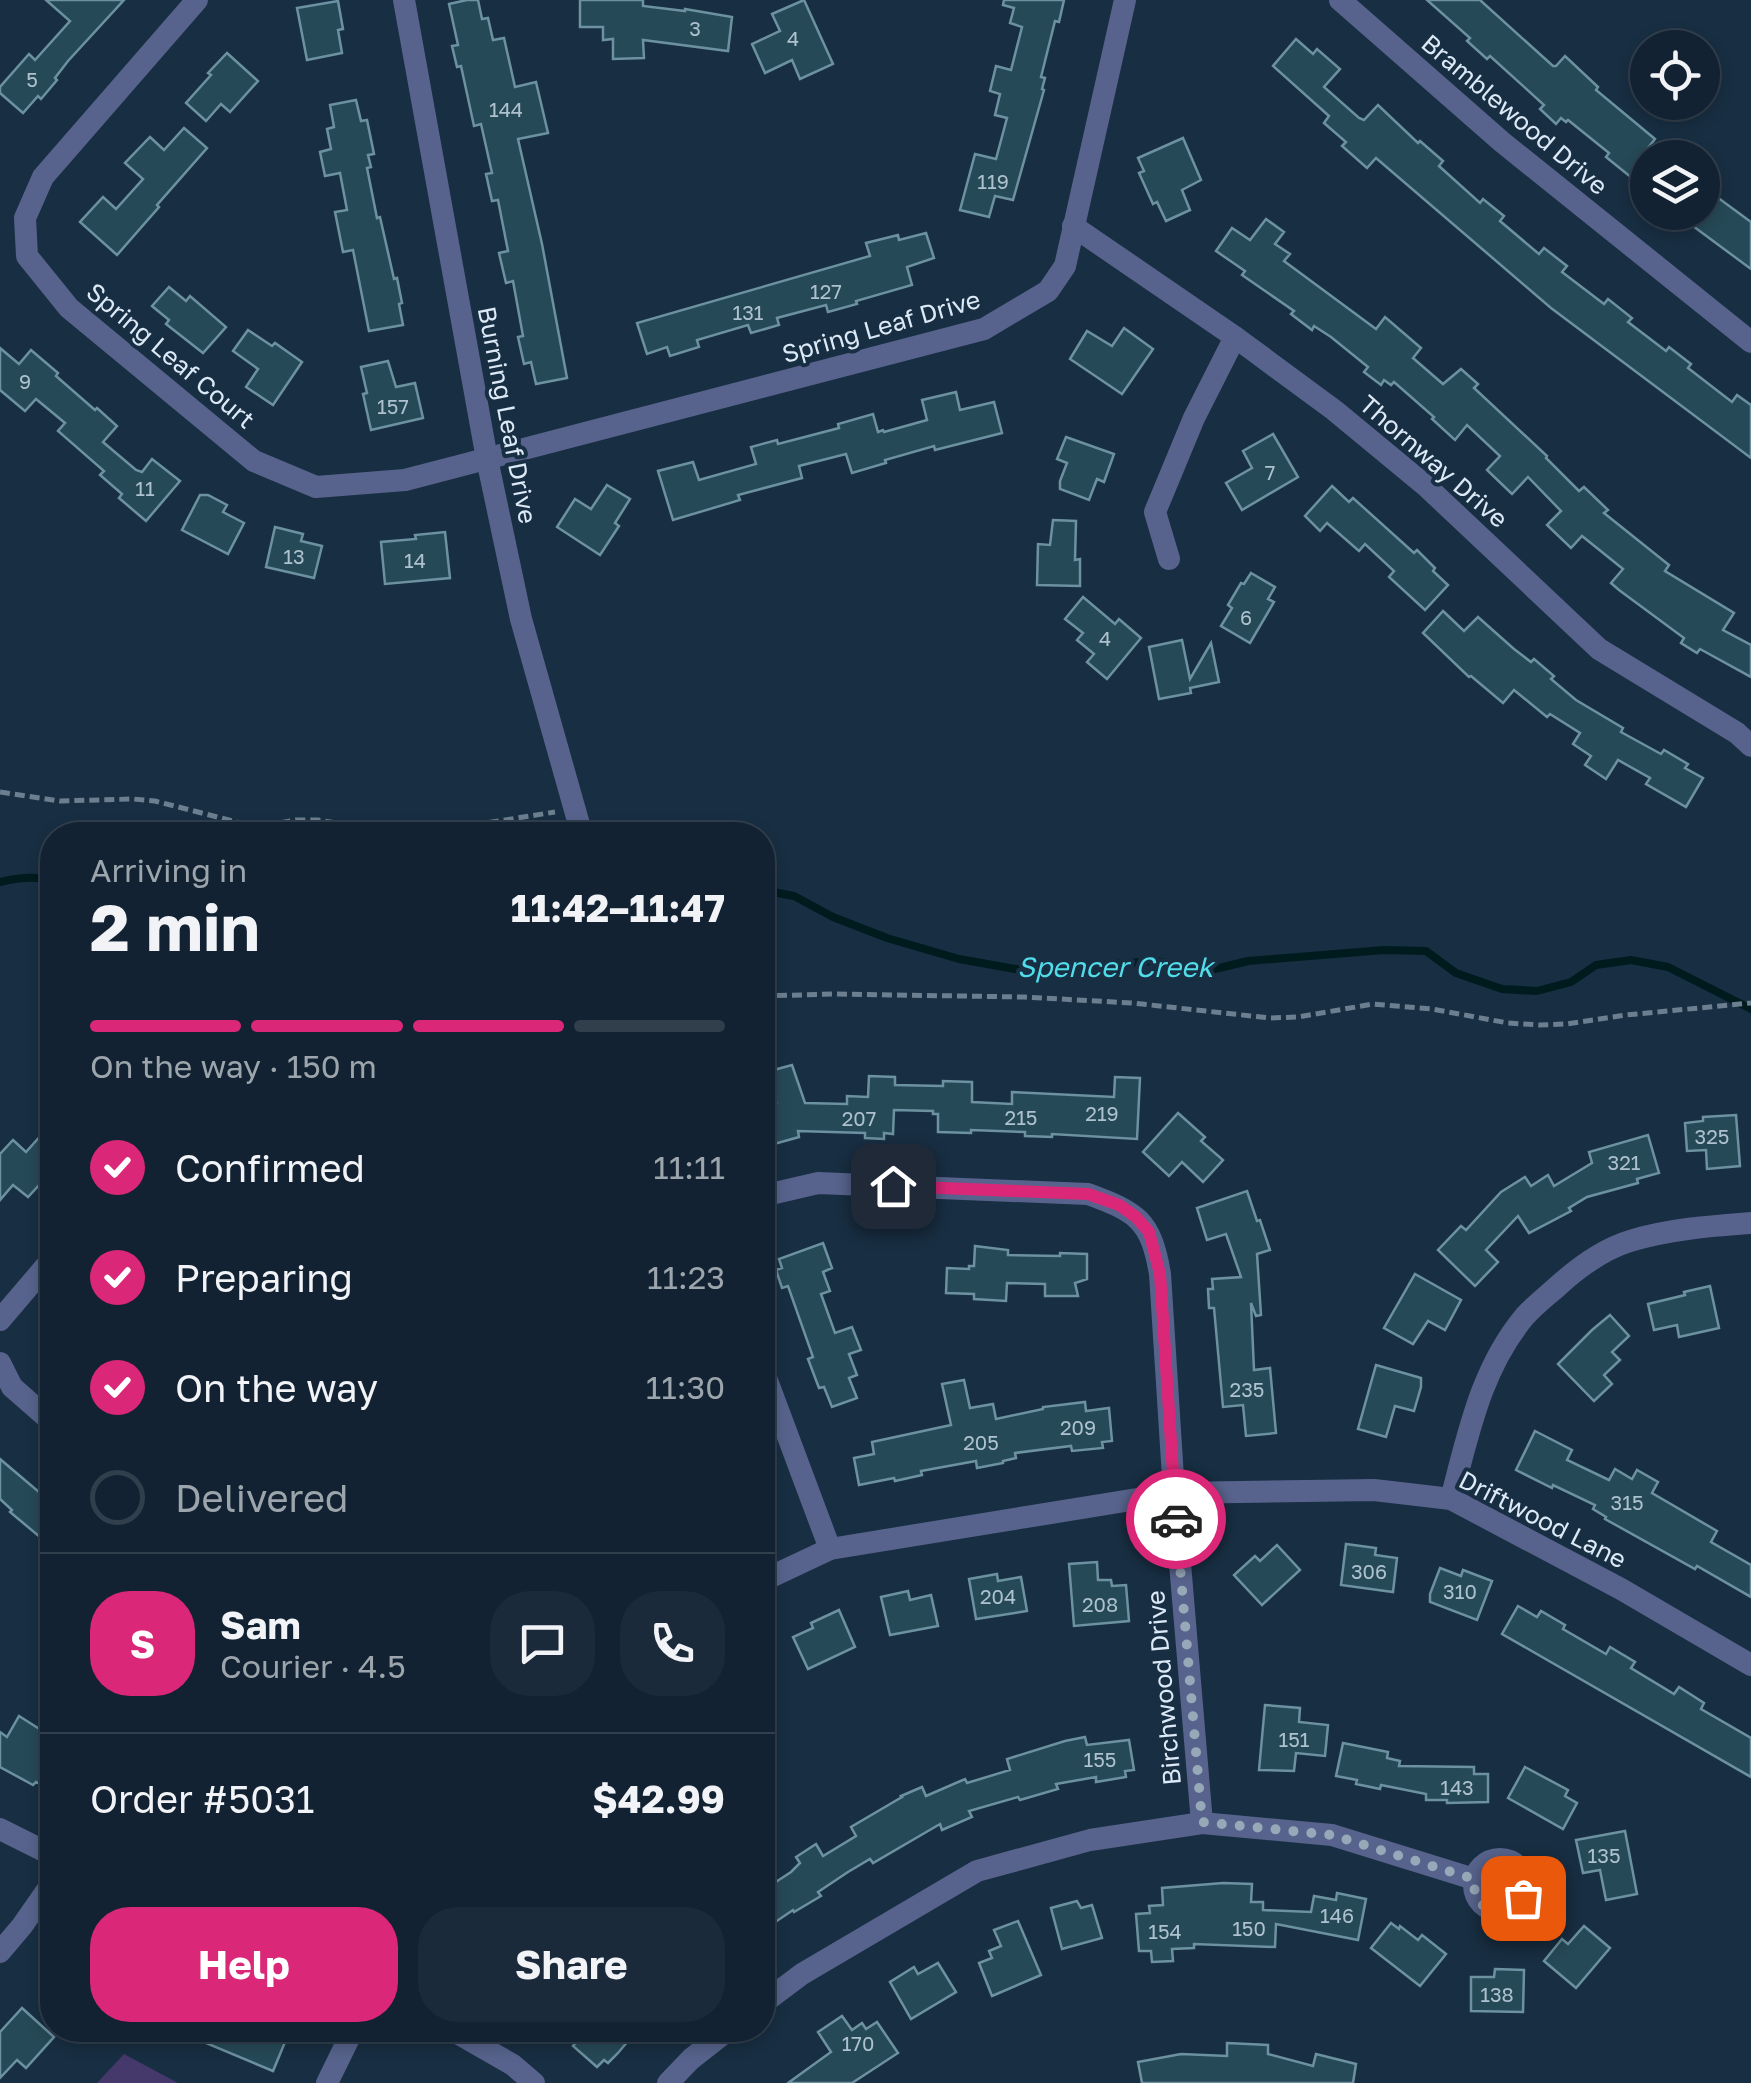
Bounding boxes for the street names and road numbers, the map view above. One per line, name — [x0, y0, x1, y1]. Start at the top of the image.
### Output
street label: Bramblewood Drive — [1416, 27, 1614, 201]
street label: Spring Leaf Court — [81, 276, 261, 434]
street label: Spring Leaf Drive — [778, 283, 984, 369]
street label: Burning Leaf Drive — [472, 304, 544, 526]
street label: Thornway Drive — [1354, 388, 1514, 534]
street label: Driftwood Lane — [1454, 1463, 1632, 1575]
street label: Birchwood Drive — [1139, 1589, 1187, 1787]

